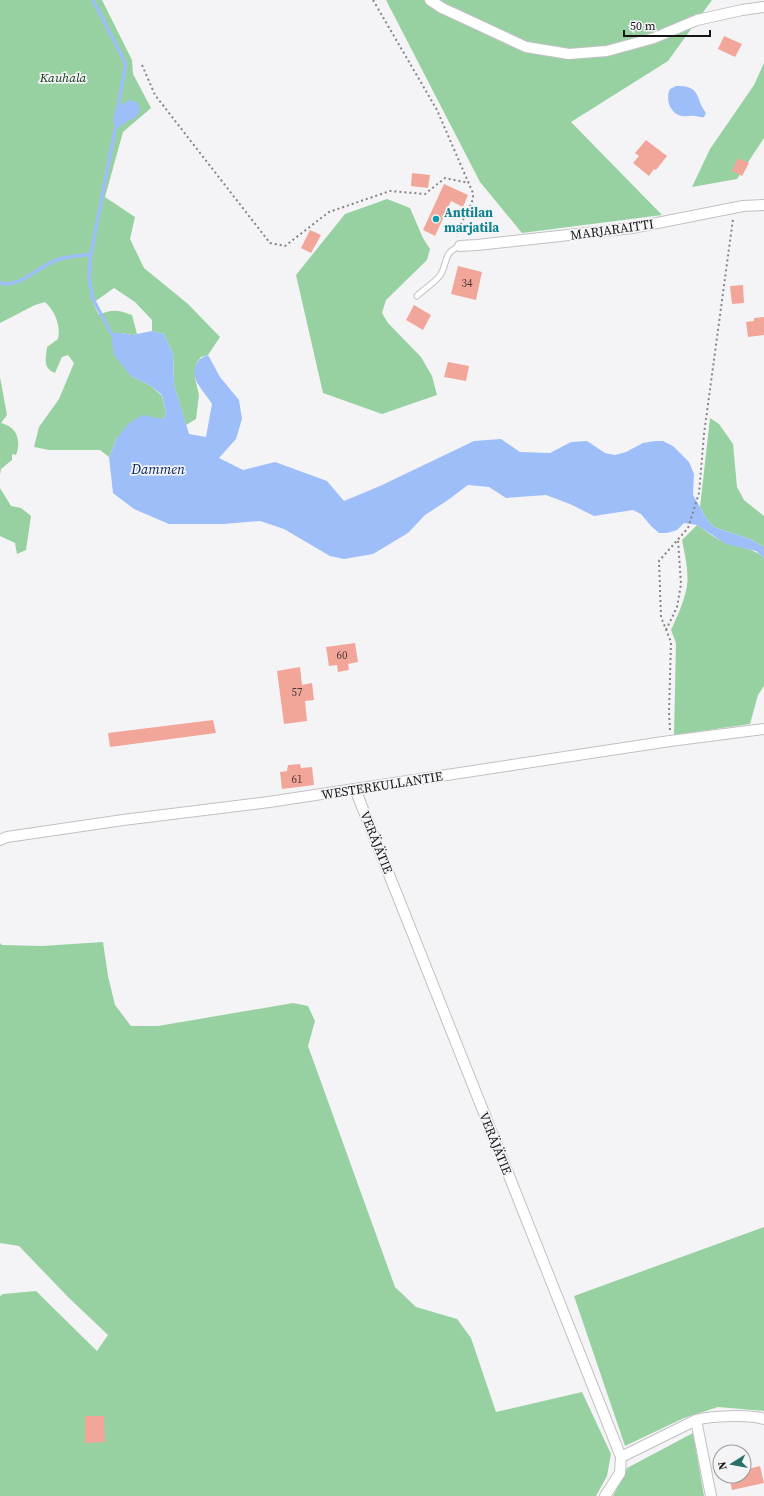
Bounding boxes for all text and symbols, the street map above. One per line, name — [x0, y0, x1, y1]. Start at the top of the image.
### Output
scale bar — [624, 12, 710, 38]
text: 50 m — [630, 18, 656, 34]
park label: Kauhala — [39, 69, 87, 86]
place label: Anttilan marjatila — [444, 204, 499, 236]
marker: Anttilan marjatila — [431, 214, 441, 224]
street label: MARJARAITTI — [569, 215, 655, 244]
house number: 34 — [462, 276, 473, 291]
water label: Dammen — [130, 459, 185, 479]
house number: 60 — [337, 648, 348, 663]
house number: 57 — [292, 685, 303, 700]
street label: WESTERKULLANTIE — [320, 767, 444, 803]
house number: 61 — [292, 772, 303, 787]
street label: VERÄJÄTIE — [356, 808, 397, 876]
street label: VERÄJÄTIE — [475, 1109, 516, 1177]
north arrow — [712, 1444, 752, 1484]
text: N — [715, 1460, 731, 1471]

